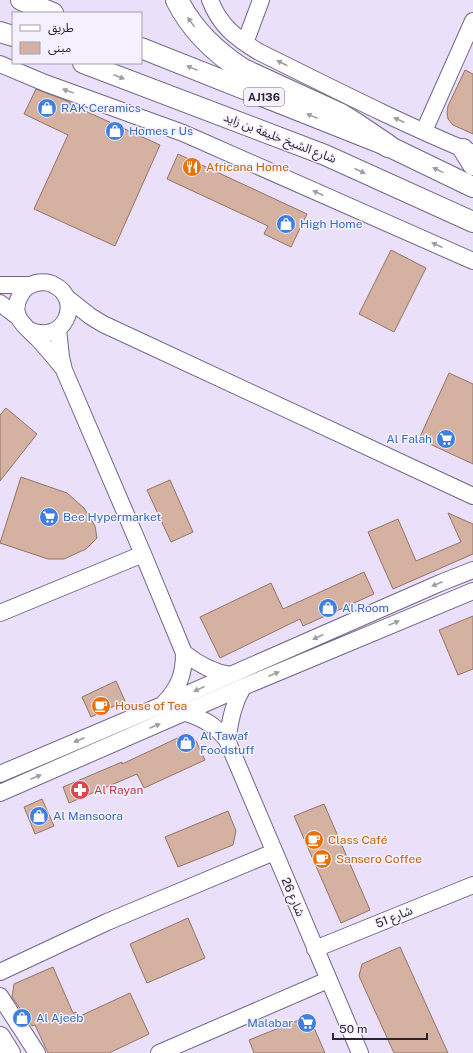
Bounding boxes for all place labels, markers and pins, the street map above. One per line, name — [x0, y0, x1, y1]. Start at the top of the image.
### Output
shop icon: RAK Ceramics — [36, 97, 58, 119]
place label: RAK Ceramics — [61, 101, 141, 115]
shop icon: Homes r Us — [104, 120, 126, 142]
place label: Homes r Us — [129, 124, 193, 138]
restaurant icon: Africana Home — [181, 156, 203, 178]
place label: Africana Home — [206, 160, 289, 174]
shop icon: High Home — [275, 213, 297, 235]
place label: High Home — [300, 217, 363, 231]
supermarket icon: Al Falah — [435, 428, 457, 450]
place label: Al Falah — [386, 432, 432, 446]
supermarket icon: Bee Hypermarket — [38, 506, 60, 528]
place label: Bee Hypermarket — [63, 510, 161, 524]
shop icon: Al Room — [317, 597, 339, 619]
place label: Al Room — [342, 601, 389, 615]
cafe icon: House of Tea — [90, 695, 112, 717]
place label: House of Tea — [115, 699, 187, 713]
place label: Al Tawaf Foodstuff — [200, 729, 255, 757]
shop icon: Al Tawaf Foodstuff — [175, 732, 197, 754]
pharmacy icon: Al Rayan — [69, 779, 91, 801]
place label: Al Rayan — [94, 783, 143, 797]
shop icon: Al Mansoora — [28, 805, 50, 827]
place label: Al Mansoora — [53, 809, 123, 823]
cafe icon: Class Café — [303, 829, 325, 851]
place label: Class Café — [328, 833, 388, 847]
cafe icon: Sansero Coffee — [311, 848, 333, 870]
place label: Sansero Coffee — [336, 852, 422, 866]
shop icon: Al Ajeeb — [11, 1007, 33, 1029]
place label: Al Ajeeb — [36, 1011, 84, 1025]
supermarket icon: Malabar — [296, 1012, 318, 1034]
place label: Malabar — [247, 1016, 293, 1030]

